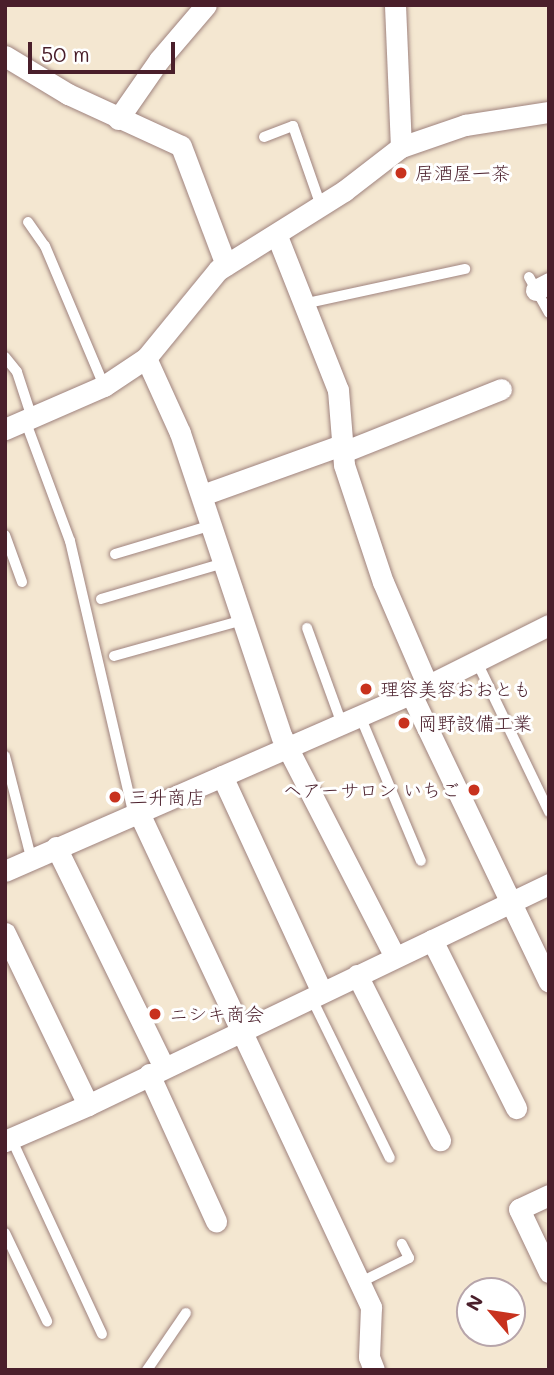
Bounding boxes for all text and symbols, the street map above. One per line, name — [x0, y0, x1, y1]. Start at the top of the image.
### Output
scale bar — [32, 28, 178, 72]
text: 50 m — [41, 40, 90, 67]
place label: 居酒屋一茶 — [415, 162, 510, 184]
marker: 居酒屋一茶 — [393, 165, 409, 181]
place label: 理容美容おおとも — [380, 678, 532, 700]
marker: 理容美容おおとも — [358, 681, 374, 697]
place label: 岡野設備工業 — [418, 712, 532, 734]
marker: 岡野設備工業 — [396, 715, 412, 731]
place label: ヘアーサロン いちご — [284, 779, 460, 801]
marker: ヘアーサロン いちご — [466, 782, 482, 798]
place label: 三升商店 — [129, 786, 205, 808]
marker: 三升商店 — [107, 789, 123, 805]
place label: ニシキ商会 — [169, 1003, 264, 1025]
marker: ニシキ商会 — [147, 1006, 163, 1022]
north arrow — [456, 1277, 526, 1347]
text: N — [460, 1290, 488, 1315]

